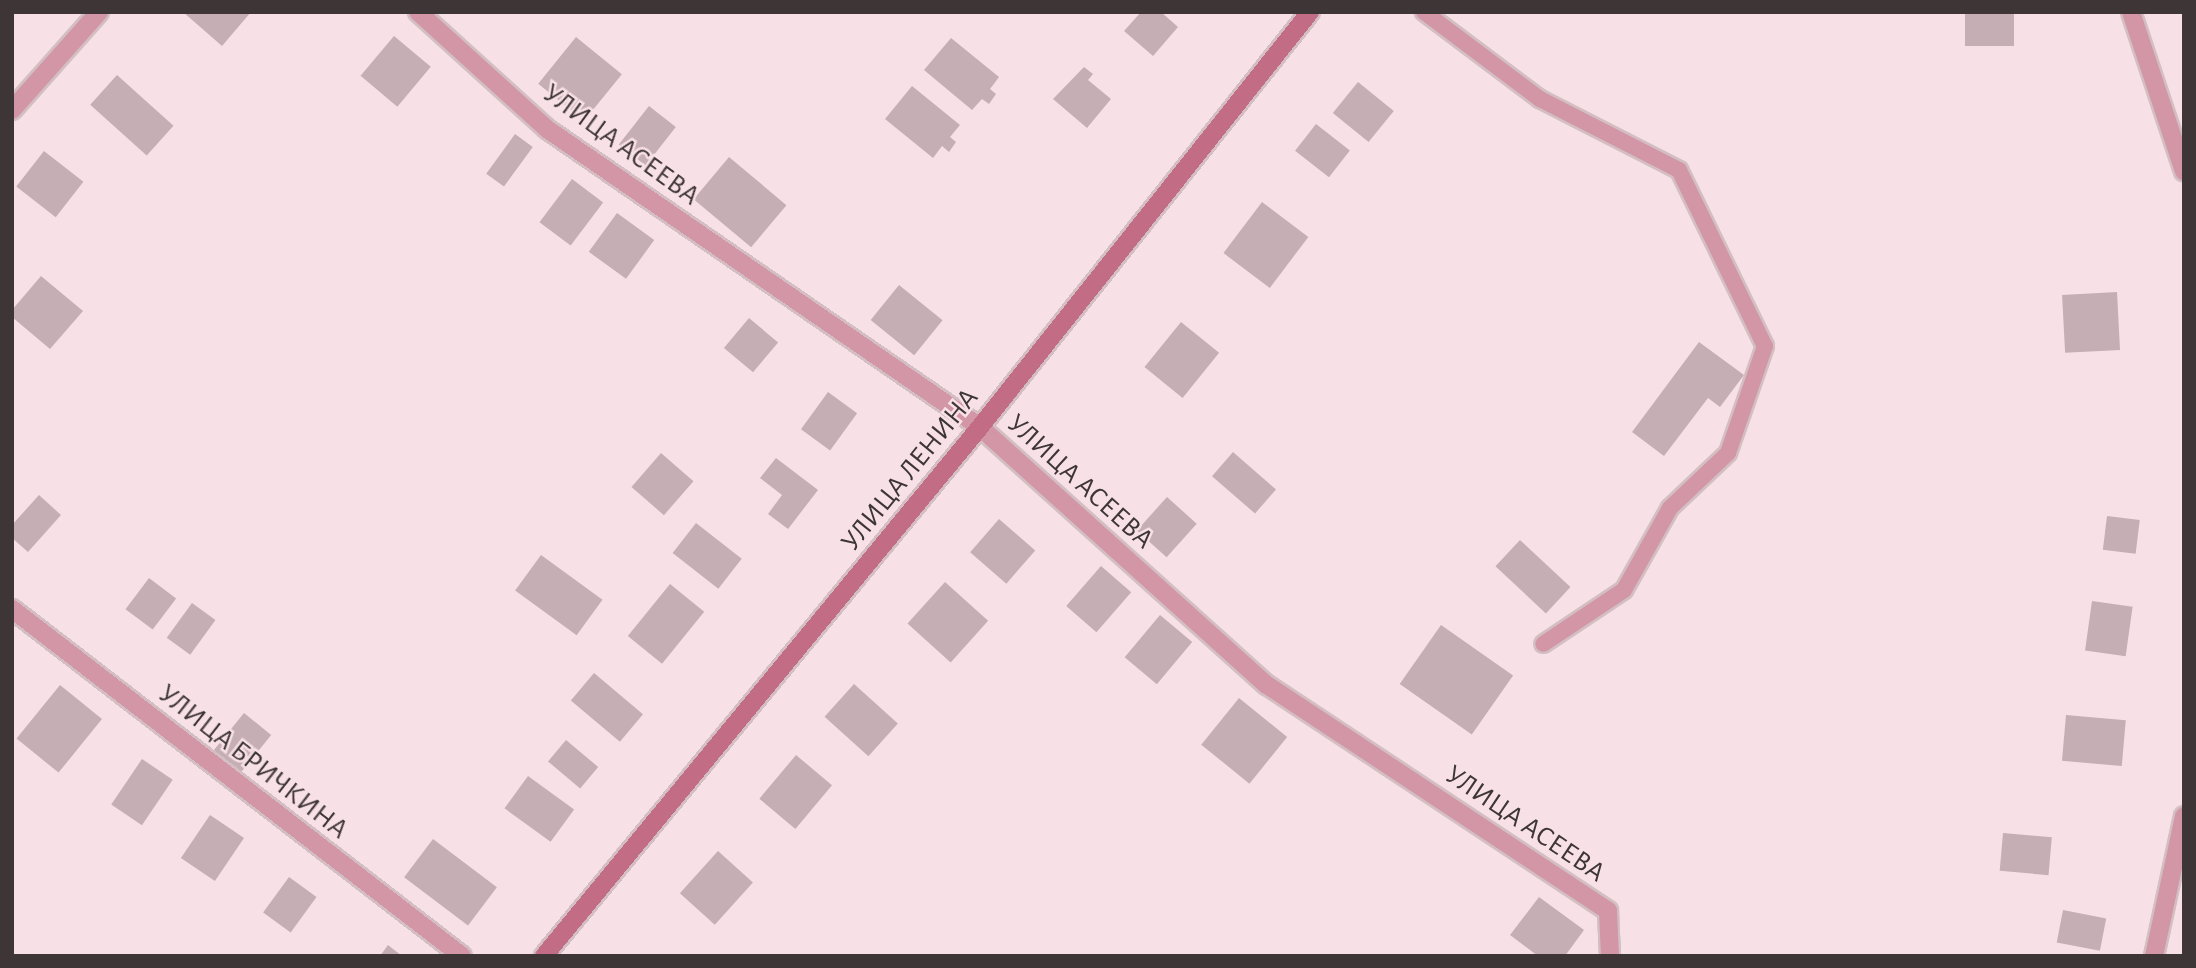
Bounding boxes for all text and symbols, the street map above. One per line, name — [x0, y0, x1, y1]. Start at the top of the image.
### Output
street label: УЛИЦА АСЕЕВА — [536, 77, 706, 213]
street label: УЛИЦА ЛЕНИНА — [834, 382, 986, 558]
street label: УЛИЦА АСЕЕВА — [1000, 408, 1160, 556]
street label: УЛИЦА БРИЧКИНА — [151, 677, 355, 847]
street label: УЛИЦА АСЕЕВА — [1439, 758, 1611, 890]

